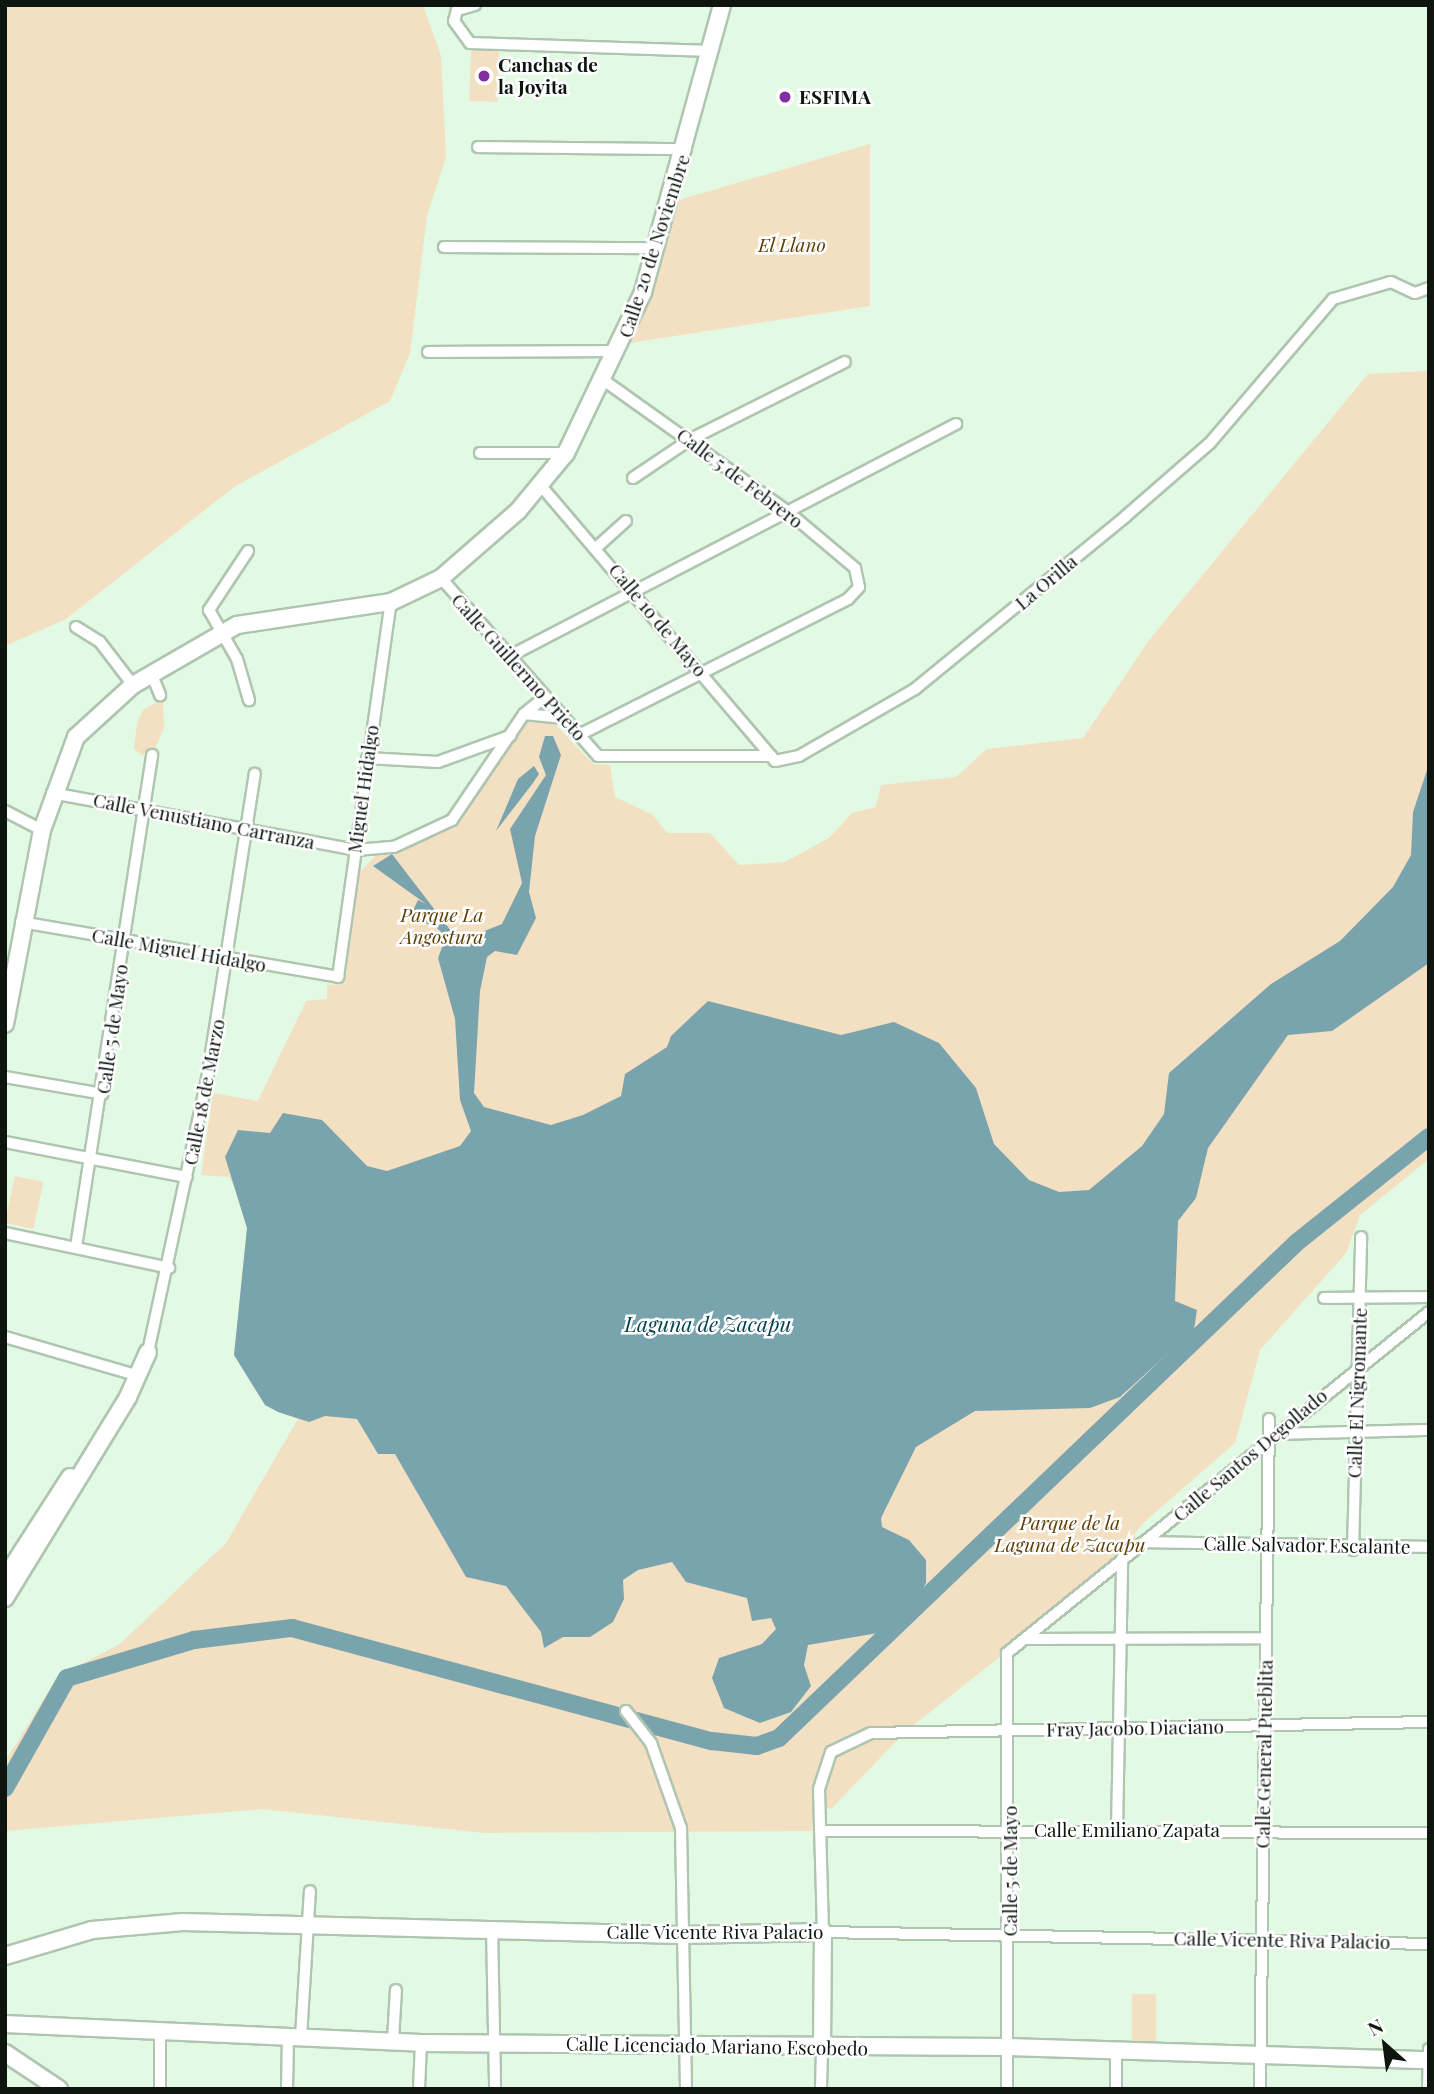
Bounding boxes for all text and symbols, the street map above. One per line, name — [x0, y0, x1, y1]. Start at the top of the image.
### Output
place label: Canchas de la Joyita — [498, 54, 598, 98]
marker: Canchas de la Joyita — [476, 68, 492, 84]
place label: ESFIMA — [799, 86, 871, 108]
marker: ESFIMA — [777, 89, 793, 105]
street label: Calle 20 de Noviembre — [614, 152, 694, 340]
park label: El Llano — [758, 234, 826, 256]
street label: Calle 5 de Febrero — [672, 423, 808, 533]
street label: La Orilla — [1010, 550, 1082, 614]
street label: Calle 1o de Mayo — [604, 559, 712, 681]
street label: Calle Guillermo Prieto — [447, 589, 591, 745]
street label: Miguel Hidalgo — [343, 723, 383, 855]
street label: Calle Venustiano Carranza — [91, 788, 317, 854]
park label: Parque La Angostura — [400, 904, 484, 948]
street label: Calle Miguel Hidalgo — [90, 923, 268, 977]
street label: Calle 5 de Mayo — [92, 962, 132, 1096]
street label: Calle 18 de Marzo — [179, 1017, 229, 1167]
street label: Calle El Nigromante — [1343, 1307, 1371, 1479]
water label: Laguna de Zacapu — [625, 1310, 791, 1336]
street label: Calle Santos Degollado — [1168, 1384, 1332, 1526]
park label: Parque de la Laguna de Zacapu — [995, 1512, 1145, 1556]
street label: Calle Salvador Escalante — [1203, 1532, 1411, 1558]
street label: Calle General Pueblita — [1251, 1659, 1277, 1849]
street label: Fray Jacobo Diaciano — [1046, 1715, 1224, 1741]
street label: Calle 5 de Mayo — [999, 1805, 1021, 1937]
street label: Calle Emiliano Zapata — [1034, 1819, 1220, 1841]
street label: Calle Vicente Riva Palacio — [606, 1921, 824, 1943]
street label: Calle Vicente Riva Palacio — [1173, 1927, 1391, 1953]
north arrow — [1350, 2010, 1420, 2080]
text: N — [1363, 2012, 1387, 2041]
street label: Calle Licenciado Mariano Escobedo — [566, 2032, 868, 2060]

